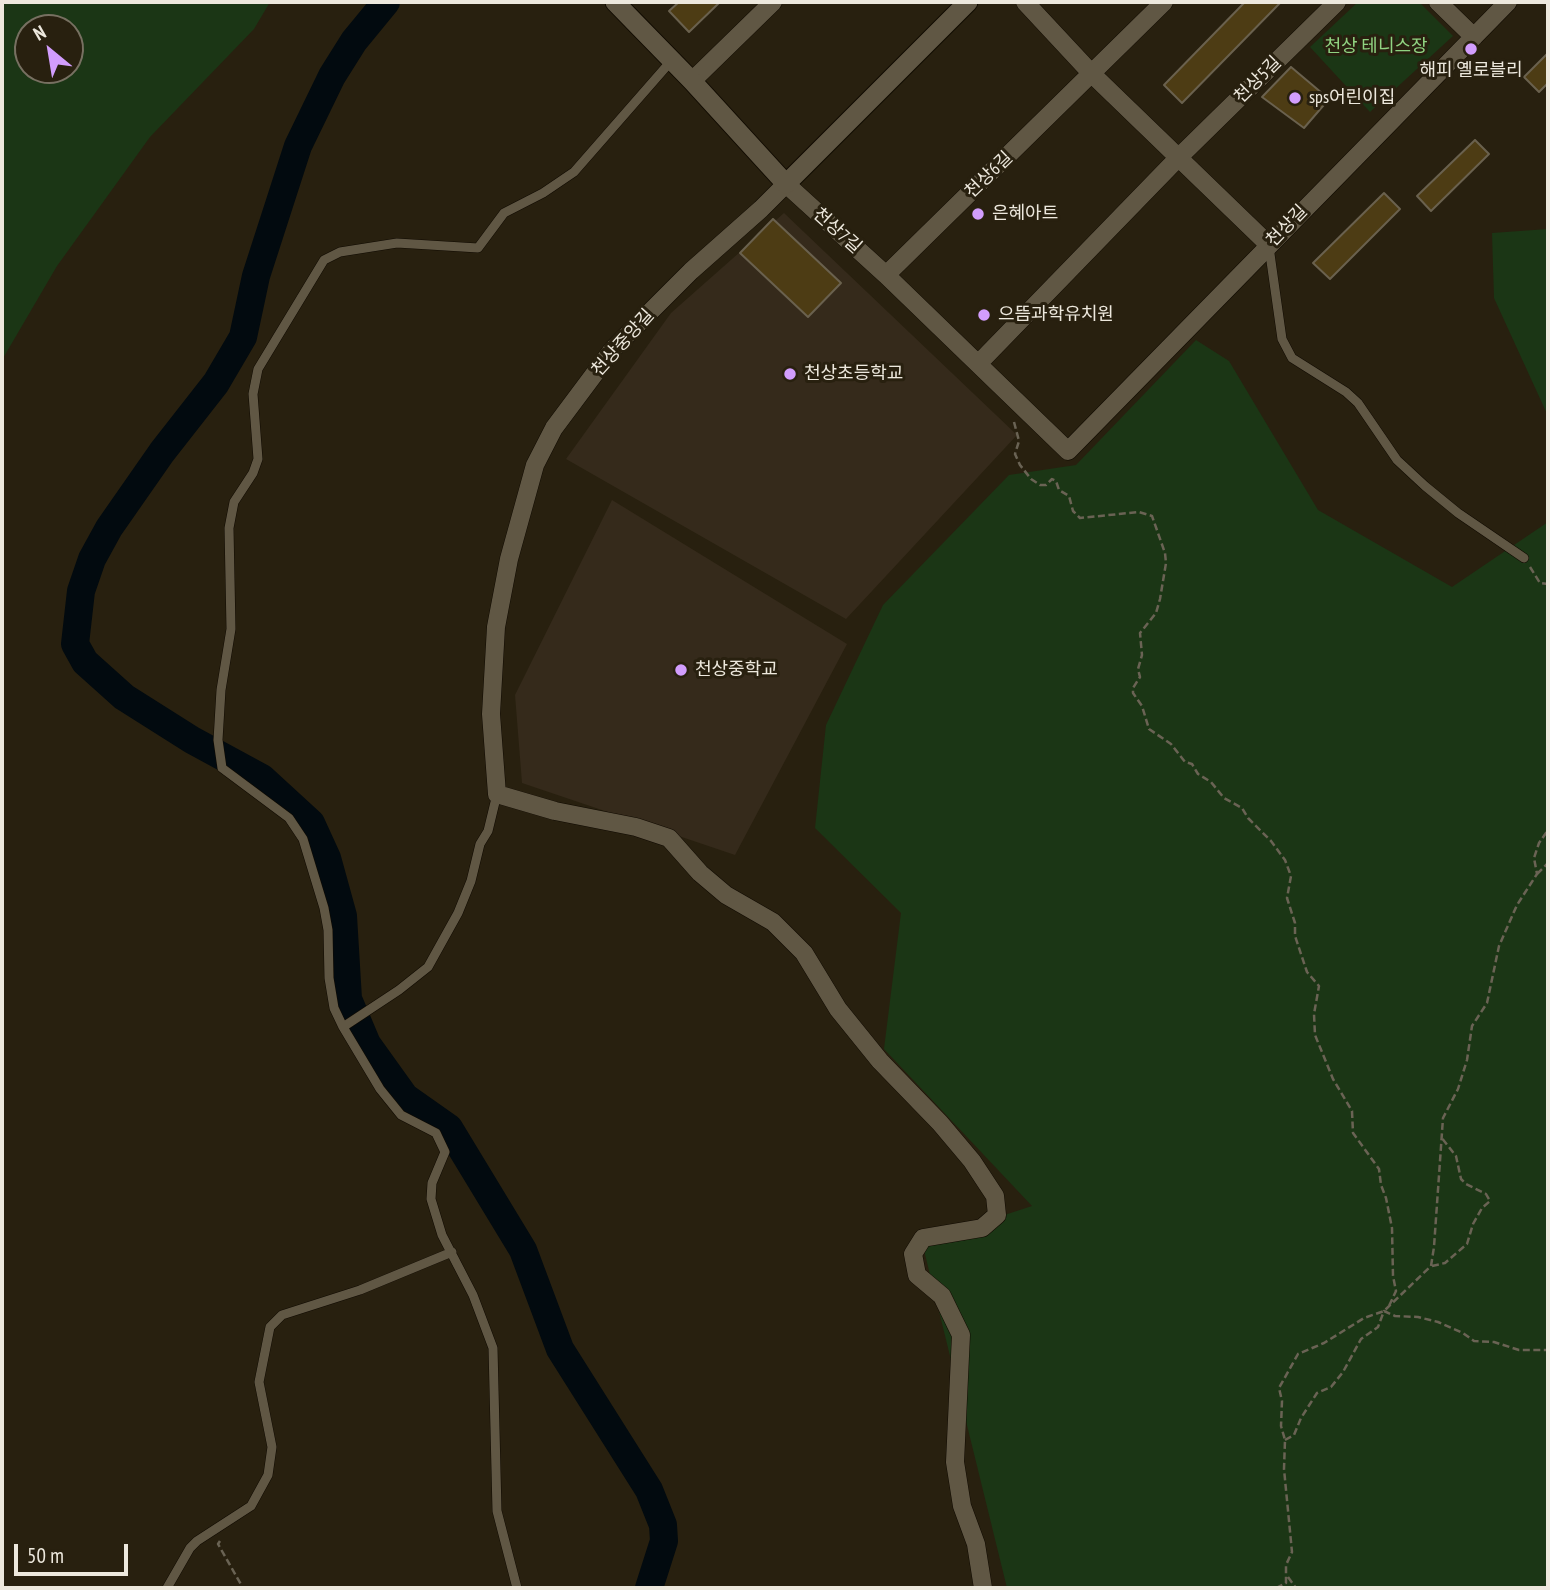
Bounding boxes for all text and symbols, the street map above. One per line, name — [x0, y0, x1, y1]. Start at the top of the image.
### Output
north arrow — [14, 14, 84, 84]
text: N — [29, 20, 50, 46]
park label: 천상 테니스장 — [1324, 36, 1428, 58]
marker: 해피 옐로블리 — [1463, 41, 1479, 57]
street label: 천상5길 — [1230, 52, 1286, 108]
place label: 해피 옐로블리 — [1419, 60, 1523, 82]
place label: sps어린이집 — [1309, 87, 1395, 109]
marker: sps어린이집 — [1287, 90, 1303, 106]
street label: 천상6길 — [961, 147, 1017, 203]
street label: 천상길 — [1262, 201, 1312, 251]
place label: 은혜아트 — [992, 203, 1058, 225]
street label: 천상7길 — [808, 204, 866, 258]
marker: 은혜아트 — [970, 206, 986, 222]
place label: 으뜸과학유치원 — [998, 304, 1114, 326]
street label: 천상중앙길 — [587, 305, 659, 381]
marker: 으뜸과학유치원 — [976, 307, 992, 323]
place label: 천상초등학교 — [804, 363, 903, 385]
marker: 천상초등학교 — [782, 366, 798, 382]
place label: 천상중학교 — [695, 659, 778, 681]
marker: 천상중학교 — [673, 662, 689, 678]
scale bar — [18, 1530, 131, 1574]
text: 50 m — [27, 1542, 64, 1569]

